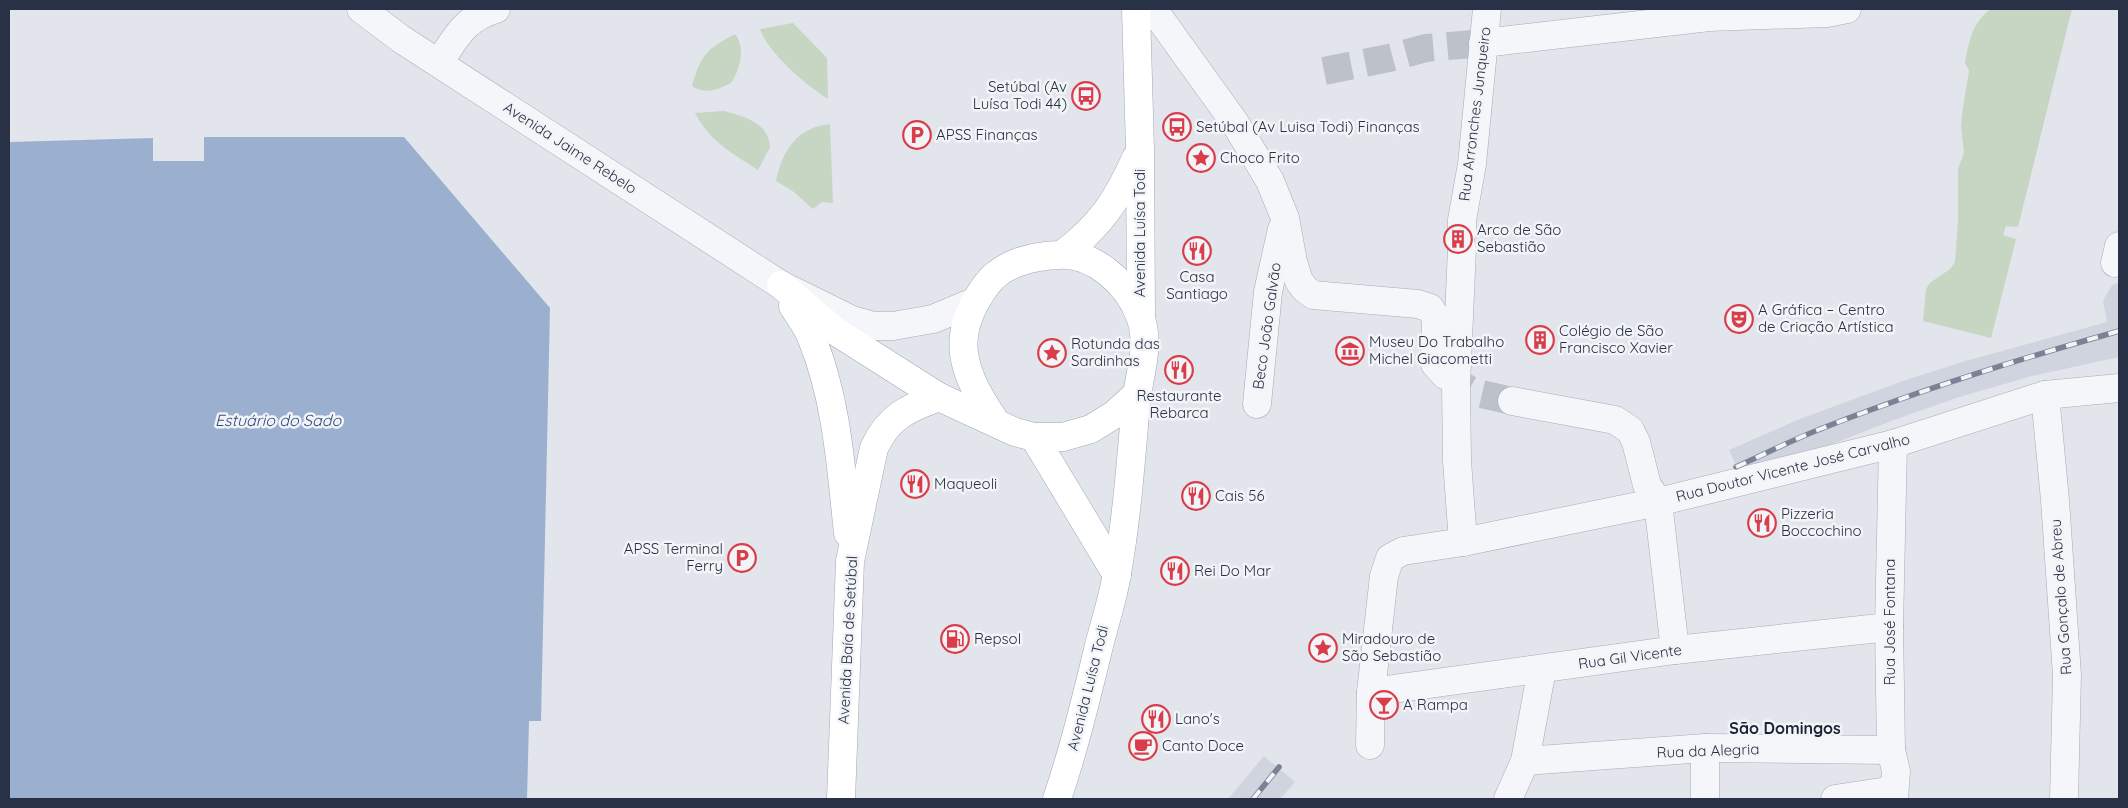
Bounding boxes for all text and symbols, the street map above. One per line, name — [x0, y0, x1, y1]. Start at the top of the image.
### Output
street label: Rua Arronches Junqueiro — [1454, 26, 1495, 202]
place label: Setúbal (Av Luísa Todi 44) — [973, 77, 1067, 113]
bus stop icon: Setúbal (Av Luísa Todi 44) — [1071, 81, 1101, 111]
street label: Avenida Jaime Rebelo — [500, 97, 641, 198]
bus stop icon: Setúbal (Av Luisa Todi) Finanças — [1162, 112, 1192, 142]
place label: Setúbal (Av Luisa Todi) Finanças — [1196, 117, 1420, 136]
parking icon: APSS Finanças — [902, 120, 932, 150]
place label: APSS Finanças — [936, 125, 1038, 144]
place icon: Choco Frito — [1186, 143, 1216, 173]
place label: Choco Frito — [1220, 148, 1300, 167]
street label: Avenida Luísa Todi — [1130, 169, 1149, 297]
place label: Arco de São Sebastião — [1477, 220, 1561, 256]
building icon: Arco de São Sebastião — [1443, 224, 1473, 254]
restaurant icon: Casa Santiago — [1182, 236, 1212, 266]
street label: Beco João Galvão — [1248, 261, 1285, 391]
place label: Casa Santiago — [1166, 267, 1228, 303]
place label: A Gráfica – Centro de Criação Artística — [1758, 300, 1894, 336]
theatre icon: A Gráfica – Centro de Criação Artística — [1724, 304, 1754, 334]
place label: Colégio de São Francisco Xavier — [1559, 321, 1673, 357]
building icon: Colégio de São Francisco Xavier — [1525, 325, 1555, 355]
place label: Museu Do Trabalho Michel Giacometti — [1369, 332, 1504, 368]
place label: Rotunda das Sardinhas — [1071, 334, 1160, 370]
museum icon: Museu Do Trabalho Michel Giacometti — [1335, 336, 1365, 366]
place icon: Rotunda das Sardinhas — [1037, 338, 1067, 368]
restaurant icon: Restaurante Rebarca — [1164, 355, 1194, 385]
place label: Restaurante Rebarca — [1137, 386, 1221, 422]
water label: Estuário do Sado — [215, 410, 342, 430]
street label: Rua Doutor Vicente José Carvalho — [1674, 429, 1912, 506]
restaurant icon: Maqueoli — [900, 469, 930, 499]
place label: Maqueoli — [934, 474, 997, 493]
restaurant icon: Cais 56 — [1181, 481, 1211, 511]
place label: Cais 56 — [1215, 486, 1264, 505]
place label: Pizzeria Boccochino — [1781, 504, 1862, 540]
restaurant icon: Pizzeria Boccochino — [1747, 508, 1777, 538]
street label: Rua Gonçalo de Abreu — [2046, 519, 2075, 676]
place label: APSS Terminal Ferry — [624, 539, 723, 575]
parking icon: APSS Terminal Ferry — [727, 543, 757, 573]
street label: Avenida Baía de Setúbal — [834, 555, 861, 725]
restaurant icon: Rei Do Mar — [1160, 556, 1190, 586]
street label: Rua José Fontana — [1880, 559, 1899, 685]
place label: Rei Do Mar — [1194, 561, 1271, 580]
street label: Avenida Luísa Todi — [1063, 623, 1112, 753]
fuel station icon: Repsol — [940, 624, 970, 654]
place label: Repsol — [974, 629, 1021, 648]
place label: Miradouro de São Sebastião — [1342, 629, 1441, 665]
place icon: Miradouro de São Sebastião — [1308, 633, 1338, 663]
street label: Rua Gil Vicente — [1577, 640, 1683, 673]
bar icon: A Rampa — [1369, 690, 1399, 720]
place label: A Rampa — [1403, 695, 1468, 714]
restaurant icon: Lano's — [1141, 704, 1171, 734]
place label: Lano's — [1175, 709, 1220, 728]
district label: São Domingos — [1729, 718, 1841, 738]
cafe icon: Canto Doce — [1128, 731, 1158, 761]
place label: Canto Doce — [1162, 736, 1244, 755]
street label: Rua da Alegria — [1656, 739, 1760, 762]

